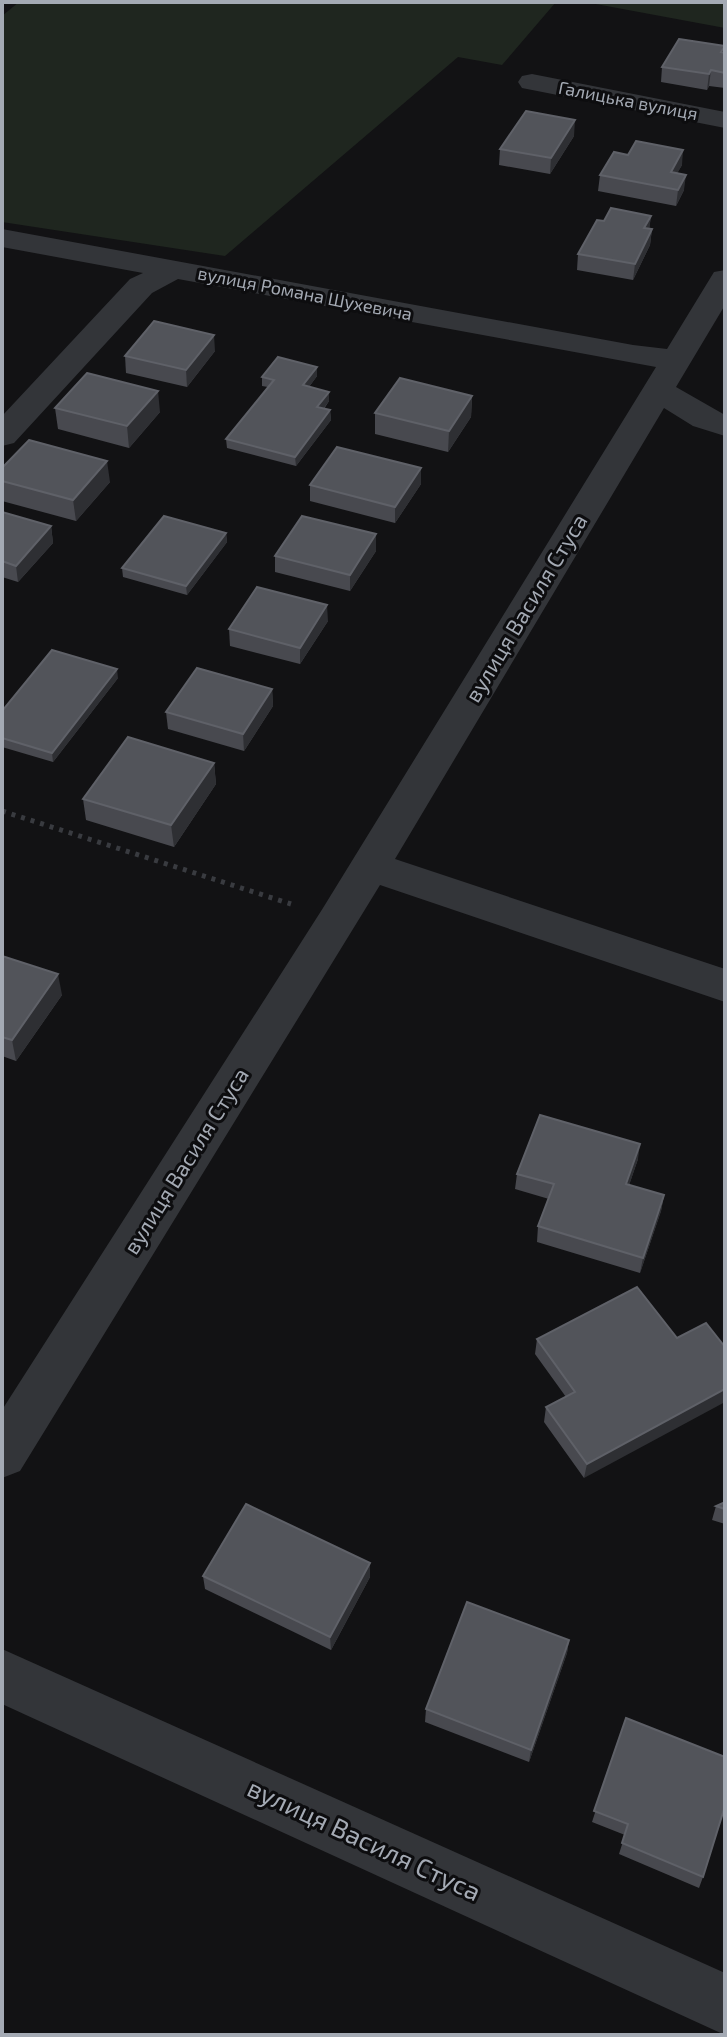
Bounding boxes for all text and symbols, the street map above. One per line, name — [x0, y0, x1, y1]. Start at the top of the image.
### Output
street label: Галицька вулиця — [557, 76, 700, 124]
street label: вулиця Романа Шухевича — [196, 261, 414, 325]
street label: вулиця Василя Стуса — [459, 509, 592, 707]
street label: вулиця Василя Стуса — [117, 1062, 254, 1259]
street label: вулиця Василя Стуса — [243, 1771, 486, 1907]

